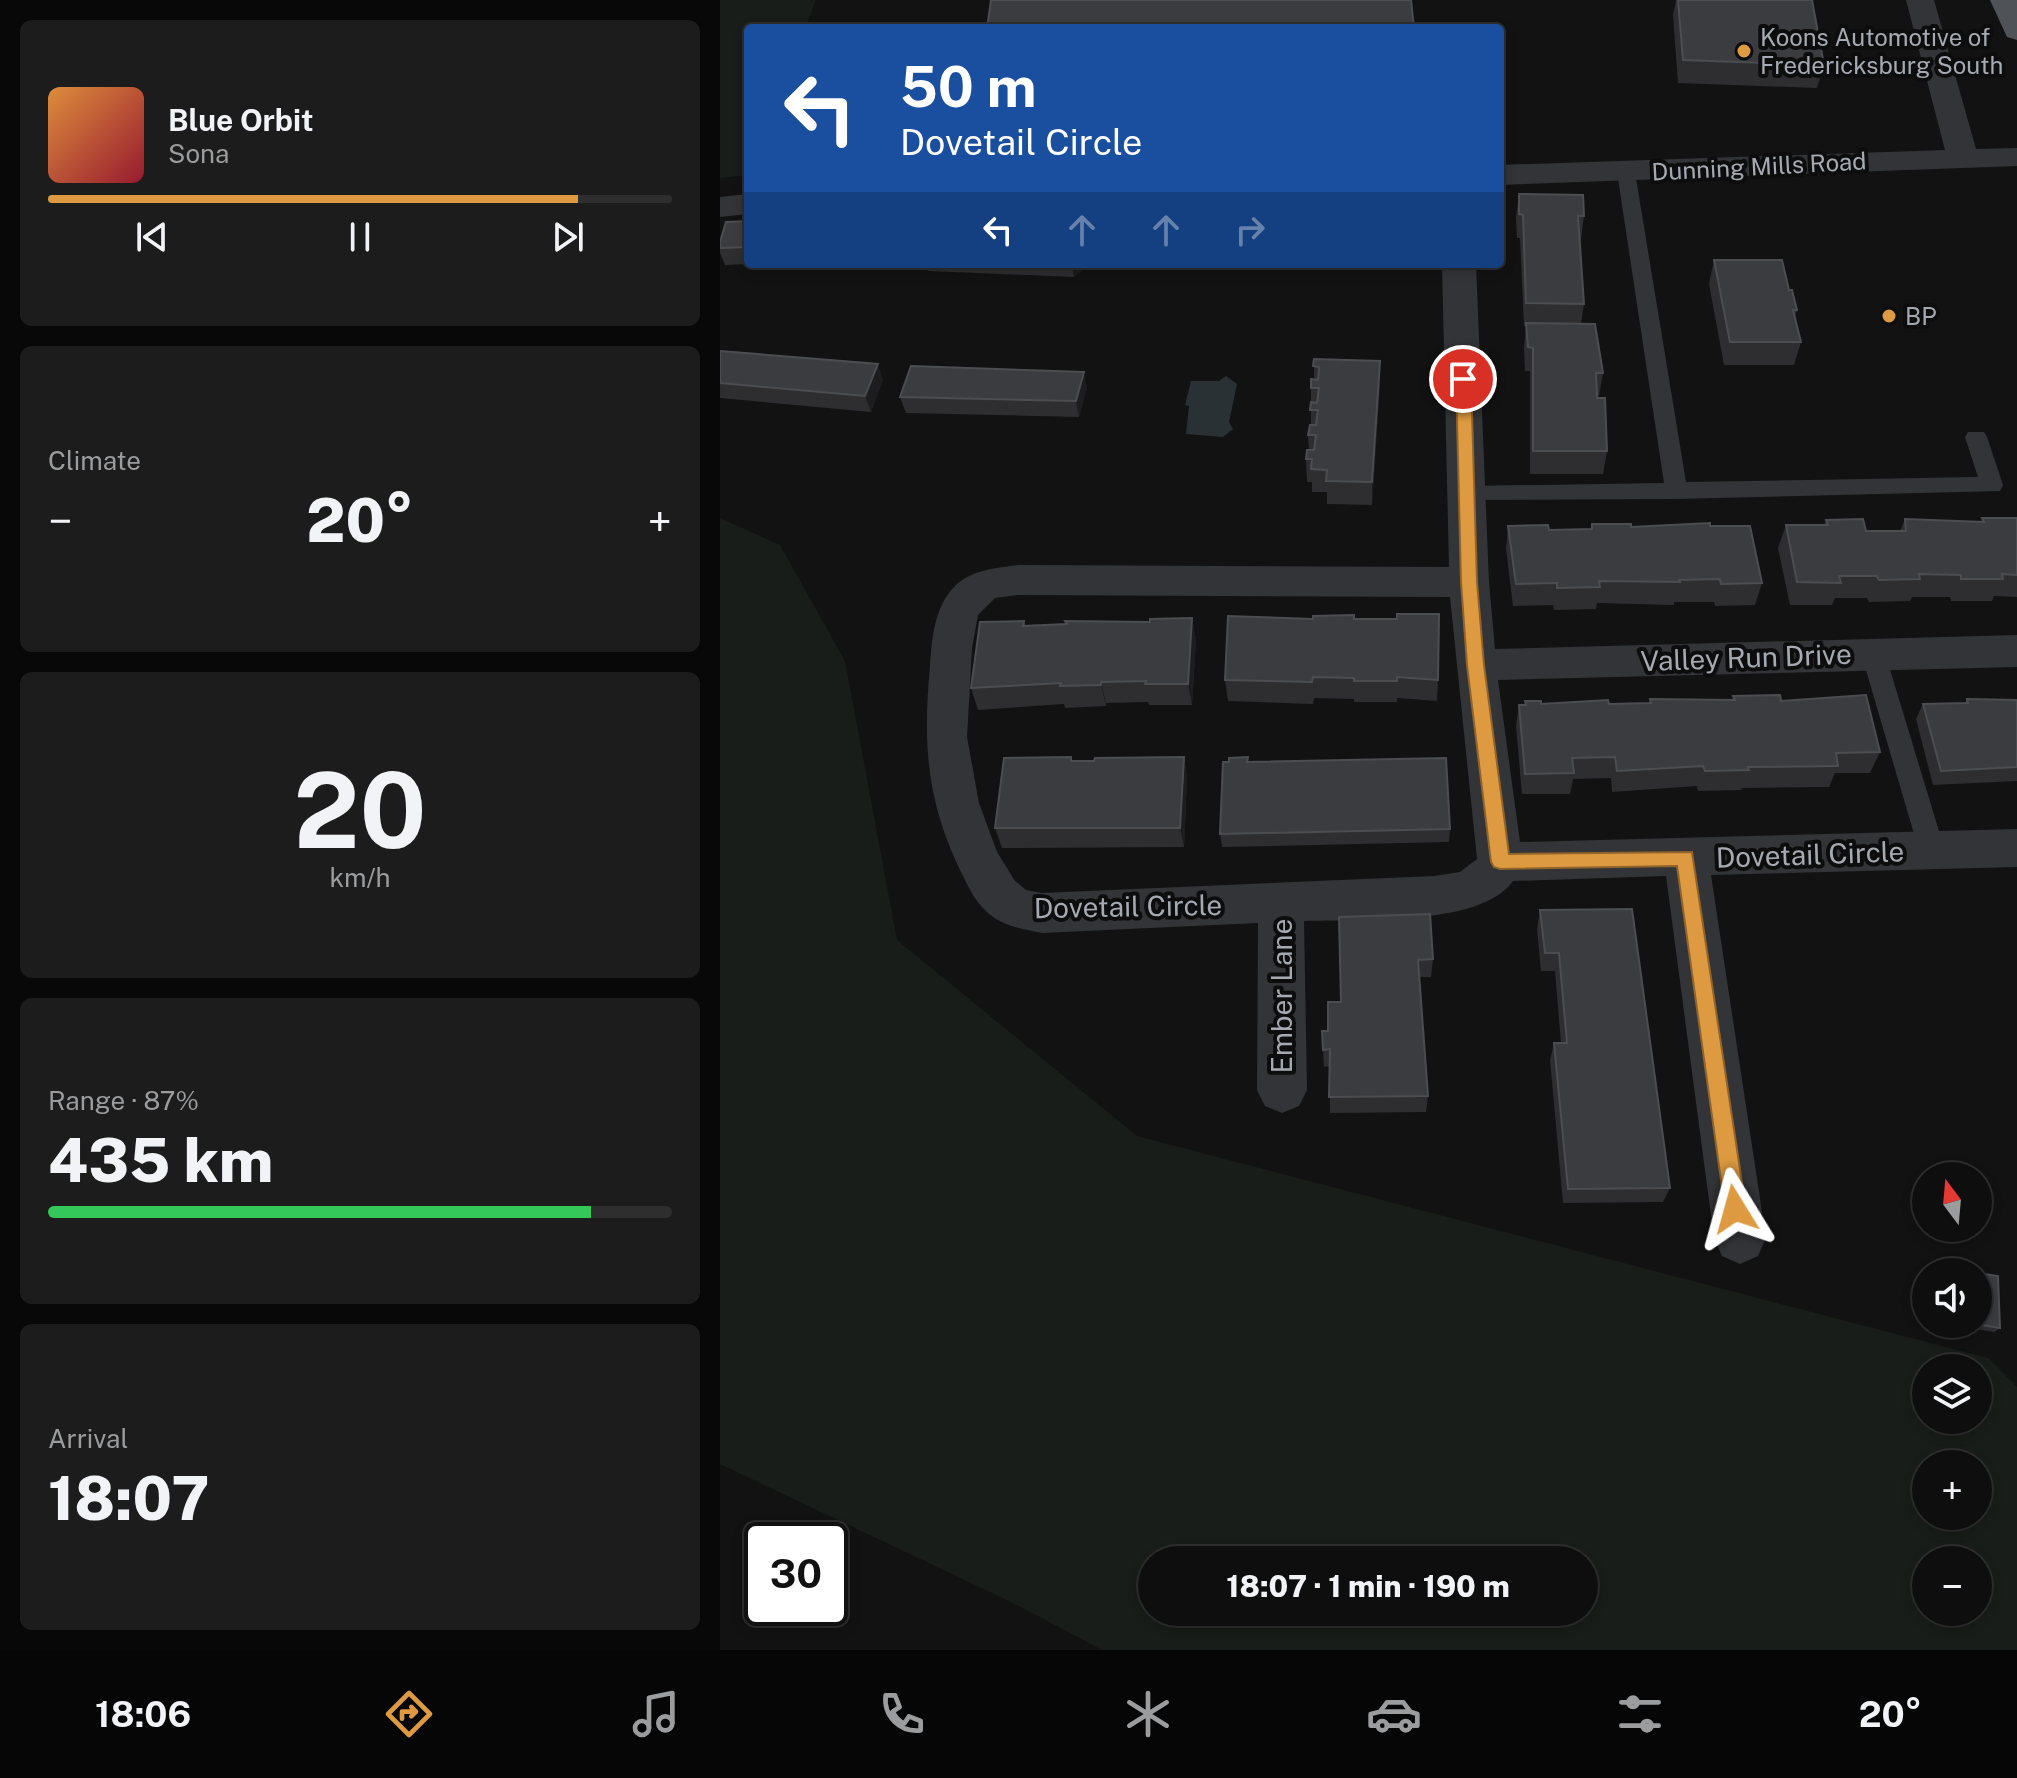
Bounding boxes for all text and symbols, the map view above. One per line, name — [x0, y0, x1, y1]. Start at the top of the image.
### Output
place label: Koons Automotive of Fredericksburg South — [1760, 23, 2003, 79]
marker: Koons Automotive of Fredericksburg South — [1735, 42, 1753, 60]
text: 50 m — [900, 54, 1037, 120]
icon: left — [768, 56, 872, 160]
text: Blue Orbit — [168, 102, 314, 138]
text: Dovetail Circle — [900, 121, 1142, 163]
text: Sona — [168, 138, 229, 169]
street label: Dunning Mills Road — [1651, 146, 1867, 186]
icon: left — [976, 208, 1020, 252]
icon: ahead — [1060, 208, 1104, 252]
icon: ahead — [1144, 208, 1188, 252]
icon: right — [1228, 208, 1272, 252]
icon: previous — [130, 215, 174, 259]
icon: pause — [338, 215, 382, 259]
icon: next — [546, 215, 590, 259]
place label: BP — [1905, 302, 1937, 330]
marker: BP — [1880, 307, 1898, 325]
pin — [1429, 345, 1497, 413]
icon: arrive — [1441, 357, 1485, 401]
text: Climate — [48, 445, 141, 476]
text: 20° — [306, 485, 414, 556]
text: − — [48, 495, 72, 547]
text: + — [648, 495, 672, 547]
street label: Valley Run Drive — [1640, 637, 1852, 677]
text: 20 — [293, 749, 427, 871]
street label: Dovetail Circle — [1715, 834, 1905, 874]
text: km/h — [329, 862, 391, 893]
street label: Dovetail Circle — [1033, 888, 1223, 924]
street label: Ember Lane — [1265, 919, 1298, 1073]
text: Range · 87% — [48, 1085, 199, 1116]
text: 435 km — [48, 1125, 273, 1196]
north arrow — [1912, 1162, 1992, 1242]
map controls — [1912, 1162, 1992, 1626]
position arrow — [1693, 1167, 1777, 1251]
button: sound — [1912, 1258, 1992, 1338]
button: layers — [1912, 1354, 1992, 1434]
text: Arrival — [48, 1423, 128, 1454]
button: + — [1912, 1450, 1992, 1530]
text: 18:07 — [48, 1463, 209, 1534]
speed limit sign: 30 — [744, 1522, 848, 1626]
button: − — [1912, 1546, 1992, 1626]
text: 18:07 · 1 min · 190 m — [1226, 1568, 1510, 1604]
icon: directions — [381, 1686, 437, 1742]
icon: music — [628, 1686, 684, 1742]
icon: phone — [874, 1686, 930, 1742]
icon: climate — [1120, 1686, 1176, 1742]
icon: car — [1366, 1686, 1422, 1742]
icon: filters — [1612, 1686, 1668, 1742]
text: 18:06 — [95, 1693, 191, 1735]
text: 20° — [1859, 1693, 1922, 1735]

